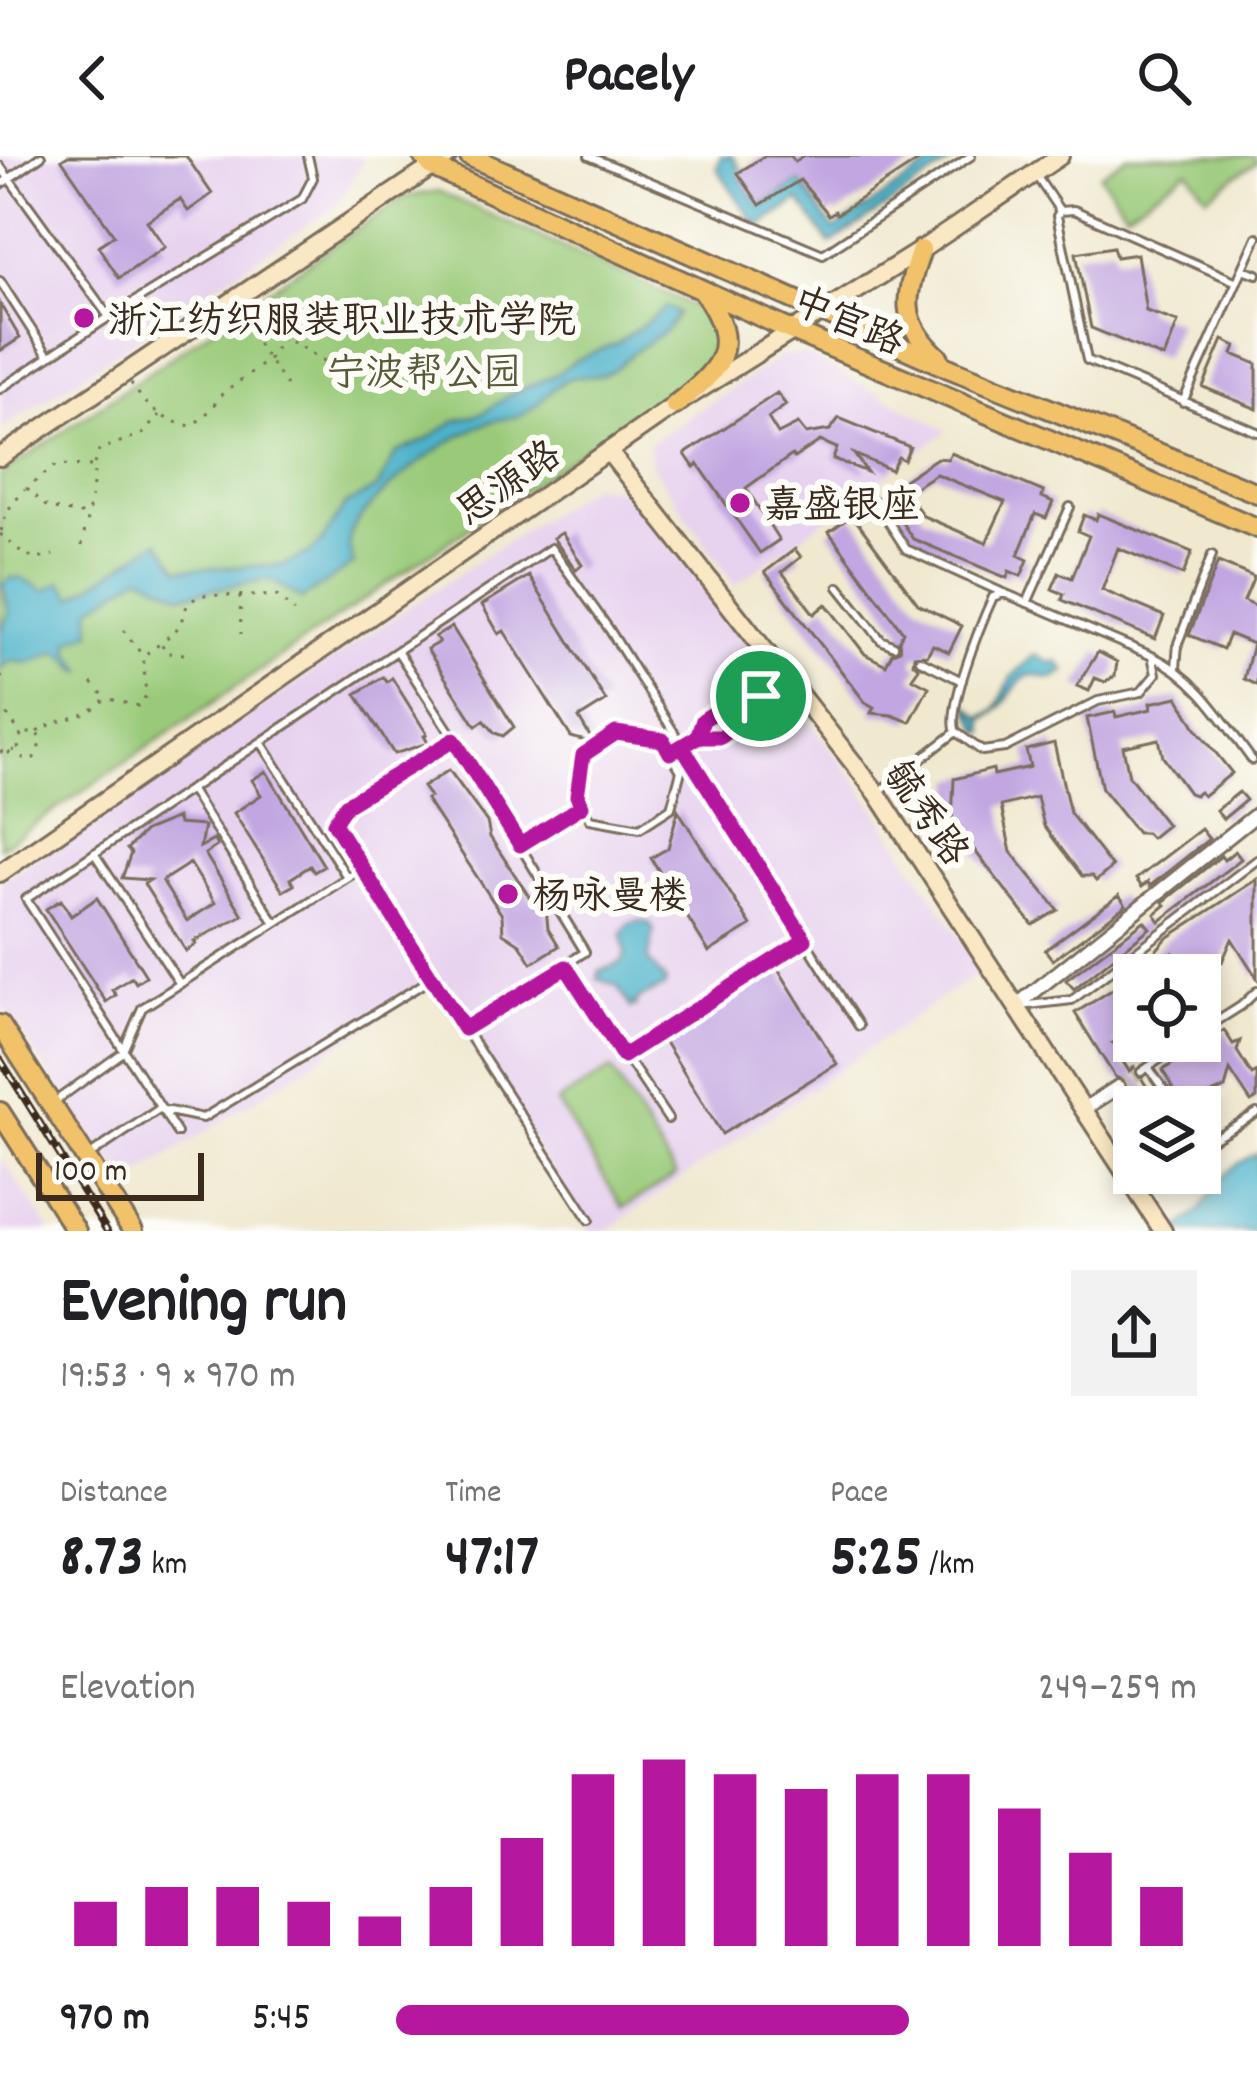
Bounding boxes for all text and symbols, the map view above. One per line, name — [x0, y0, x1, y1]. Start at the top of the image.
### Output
text: Pacely — [563, 40, 694, 117]
icon: back — [60, 45, 126, 111]
icon: search — [1131, 45, 1197, 111]
street label: 中官路 — [782, 277, 911, 373]
place label: 浙江纺织服装职业技术学院 — [108, 297, 576, 352]
marker: 浙江纺织服装职业技术学院 — [71, 305, 97, 331]
park label: 宁波帮公园 — [326, 350, 522, 405]
street label: 思源路 — [447, 430, 574, 542]
place label: 嘉盛银座 — [764, 482, 920, 537]
marker: 嘉盛银座 — [727, 490, 753, 516]
pin — [710, 645, 812, 747]
icon: arrive — [728, 663, 794, 729]
street label: 毓秀路 — [867, 752, 979, 879]
place label: 杨咏曼楼 — [532, 873, 688, 928]
marker: 杨咏曼楼 — [495, 881, 521, 907]
map controls — [1113, 954, 1221, 1194]
button: locate — [1113, 954, 1221, 1062]
button: layers — [1113, 1086, 1221, 1194]
scale bar — [36, 1147, 204, 1200]
text: 100 m — [54, 1150, 127, 1197]
text: Evening run — [60, 1259, 347, 1353]
button: share — [1071, 1270, 1197, 1396]
text: 19:53 · 9 × 970 m — [60, 1351, 296, 1406]
text: Distance — [60, 1471, 168, 1518]
text: Time — [445, 1471, 501, 1518]
text: Pace — [830, 1471, 888, 1518]
text: 8.73 — [60, 1518, 144, 1604]
text: 47:17 — [445, 1518, 539, 1604]
text: 5:25 — [830, 1518, 922, 1604]
text: km — [144, 1543, 187, 1590]
text: /km — [922, 1543, 975, 1590]
text: Elevation — [60, 1663, 196, 1718]
text: 249–259 m — [1038, 1663, 1197, 1718]
text: 970 m — [60, 1993, 150, 2048]
text: 5:45 — [252, 1993, 311, 2048]

